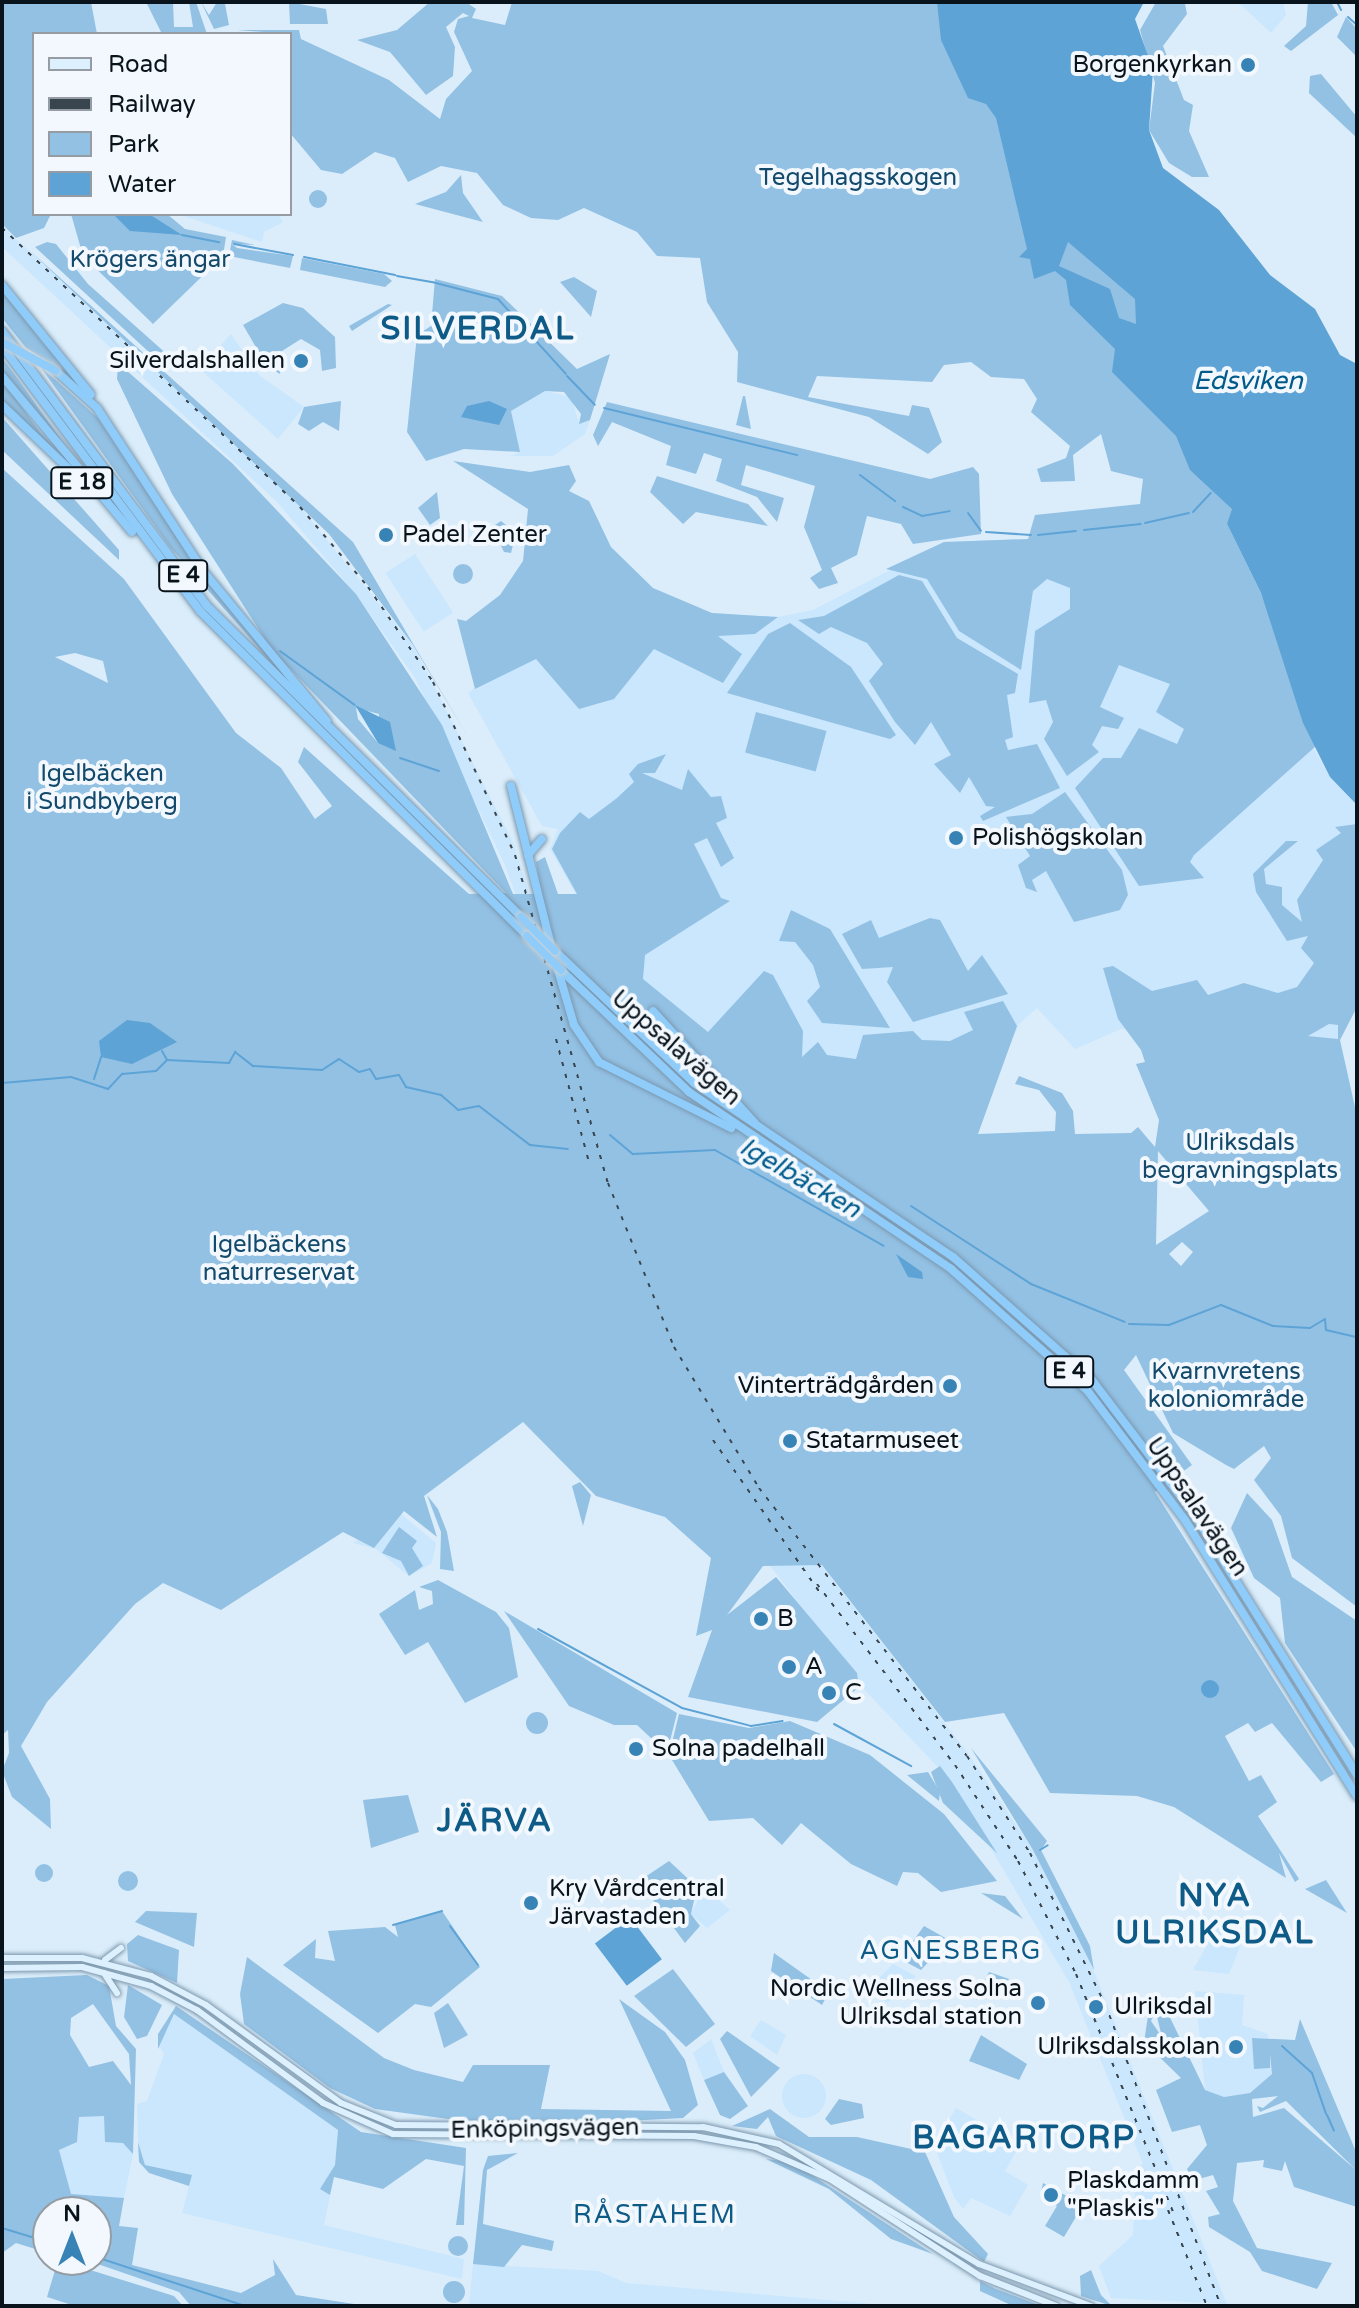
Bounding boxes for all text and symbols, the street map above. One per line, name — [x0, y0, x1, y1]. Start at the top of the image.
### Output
legend — [32, 32, 292, 216]
text: Road — [108, 50, 168, 79]
place label: Borgenkyrkan — [1073, 51, 1232, 79]
marker: Borgenkyrkan — [1239, 56, 1257, 74]
text: Railway — [108, 90, 196, 119]
text: Park — [108, 130, 159, 159]
park label: Tegelhagsskogen — [759, 164, 957, 192]
text: Water — [108, 170, 176, 199]
park label: Krögers ängar — [69, 246, 231, 274]
district label: SILVERDAL — [381, 310, 575, 348]
place label: Silverdalshallen — [109, 347, 285, 375]
marker: Silverdalshallen — [292, 352, 310, 370]
water label: Edsviken — [1193, 365, 1303, 397]
road number: E 18 — [50, 465, 114, 501]
place label: Padel Zenter — [402, 521, 547, 549]
marker: Padel Zenter — [377, 526, 395, 544]
road number: E 4 — [157, 558, 209, 594]
park label: Igelbäcken i Sundbyberg — [26, 760, 178, 816]
place label: Polishögskolan — [972, 824, 1143, 852]
marker: Polishögskolan — [947, 829, 965, 847]
street label: Uppsalavägen — [606, 984, 746, 1112]
park label: Ulriksdals begravningsplats — [1142, 1129, 1338, 1185]
water label: Igelbäcken — [734, 1131, 866, 1225]
park label: Igelbäckens naturreservat — [203, 1231, 355, 1287]
road number: E 4 — [1043, 1354, 1095, 1390]
park label: Kvarnvretens koloniområde — [1148, 1358, 1304, 1414]
place label: Vinterträdgården — [738, 1372, 934, 1400]
marker: Vinterträdgården — [941, 1377, 959, 1395]
place label: Statarmuseet — [806, 1427, 959, 1455]
marker: Statarmuseet — [781, 1432, 799, 1450]
street label: Uppsalavägen — [1140, 1432, 1254, 1582]
place label: B — [777, 1605, 794, 1633]
marker: B — [752, 1610, 770, 1628]
place label: A — [805, 1653, 823, 1681]
marker: A — [780, 1658, 798, 1676]
place label: C — [845, 1679, 862, 1707]
marker: C — [820, 1684, 838, 1702]
place label: Solna padelhall — [652, 1735, 825, 1763]
marker: Solna padelhall — [627, 1740, 645, 1758]
district label: JÄRVA — [437, 1802, 553, 1840]
place label: Kry Vårdcentral Järvastaden — [549, 1875, 725, 1931]
district label: NYA ULRIKSDAL — [1115, 1878, 1315, 1953]
marker: Kry Vårdcentral Järvastaden — [520, 1892, 542, 1914]
district label: AGNESBERG — [860, 1935, 1042, 1967]
place label: Nordic Wellness Solna Ulriksdal station — [770, 1975, 1022, 2031]
place label: Ulriksdal — [1114, 1993, 1212, 2021]
marker: Nordic Wellness Solna Ulriksdal station — [1029, 1994, 1047, 2012]
marker: Ulriksdal — [1085, 1996, 1107, 2018]
place label: Ulriksdalsskolan — [1037, 2033, 1220, 2061]
marker: Ulriksdalsskolan — [1227, 2038, 1245, 2056]
street label: Enköpingsvägen — [450, 2113, 640, 2145]
district label: BAGARTORP — [912, 2119, 1136, 2157]
place label: Plaskdamm "Plaskis" — [1067, 2167, 1200, 2223]
marker: Plaskdamm "Plaskis" — [1042, 2186, 1060, 2204]
north arrow — [32, 2196, 112, 2276]
district label: RÅSTAHEM — [573, 2199, 737, 2231]
text: N — [63, 2201, 81, 2227]

